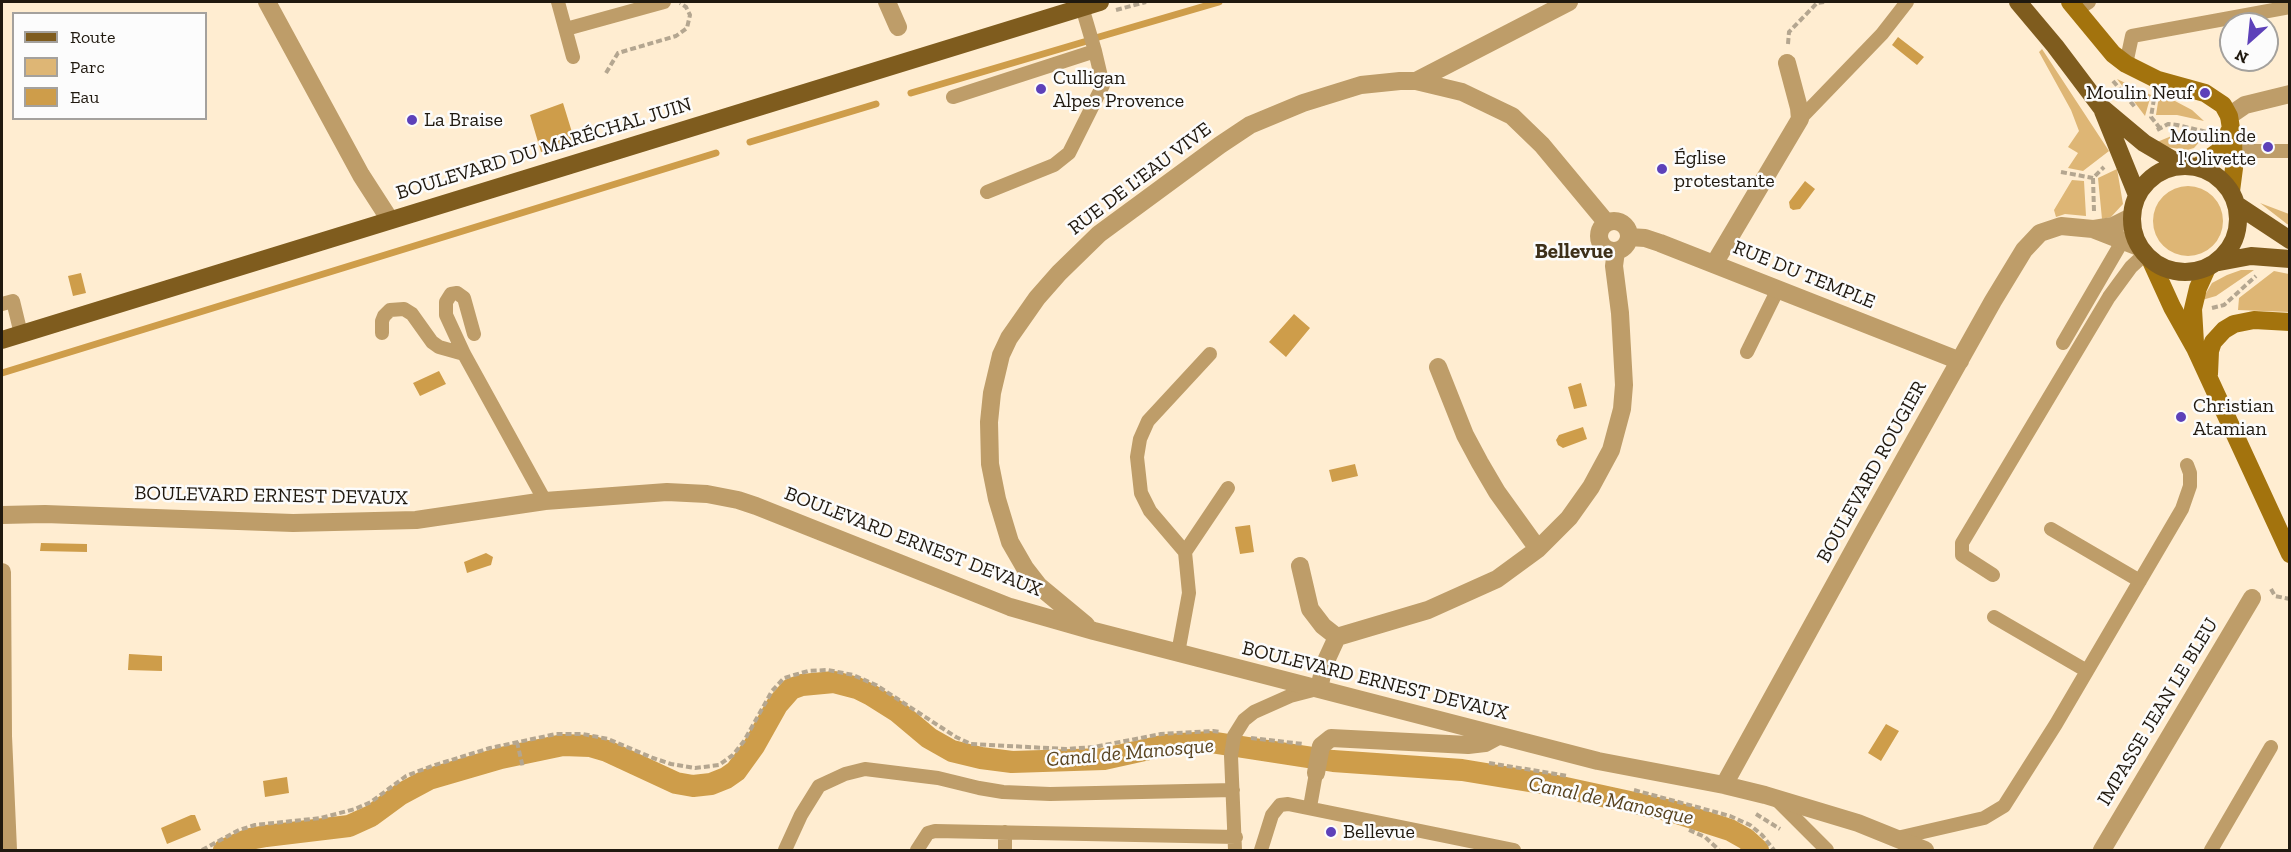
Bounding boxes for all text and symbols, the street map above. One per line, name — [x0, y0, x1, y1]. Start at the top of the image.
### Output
legend — [12, 12, 207, 120]
north arrow — [2219, 12, 2279, 72]
text: Route — [70, 26, 115, 48]
text: N — [2232, 45, 2251, 68]
text: Parc — [70, 56, 105, 78]
place label: Culligan Alpes Provence — [1053, 66, 1184, 113]
place label: Moulin Neuf — [2086, 81, 2193, 105]
marker: Culligan Alpes Provence — [1034, 82, 1048, 96]
text: Eau — [70, 86, 99, 108]
marker: Moulin Neuf — [2198, 86, 2212, 100]
street label: BOULEVARD DU MARÉCHAL JUIN — [393, 93, 695, 205]
place label: La Braise — [424, 108, 503, 132]
marker: La Braise — [405, 113, 419, 127]
street label: RUE DE L'EAU VIVE — [1064, 117, 1216, 241]
place label: Moulin de l'Olivette — [2170, 124, 2256, 171]
marker: Moulin de l'Olivette — [2261, 140, 2275, 154]
place label: Église protestante — [1674, 146, 1775, 193]
marker: Église protestante — [1655, 162, 1669, 176]
street label: RUE DU TEMPLE — [1729, 236, 1879, 314]
district label: Bellevue — [1535, 239, 1613, 265]
street label: BOULEVARD ROUGIER — [1812, 377, 1932, 567]
place label: Christian Atamian — [2193, 394, 2274, 441]
marker: Christian Atamian — [2174, 410, 2188, 424]
street label: BOULEVARD ERNEST DEVAUX — [134, 482, 408, 510]
street label: BOULEVARD ERNEST DEVAUX — [781, 482, 1045, 602]
street label: IMPASSE JEAN LE BLEU — [2092, 614, 2224, 810]
street label: BOULEVARD ERNEST DEVAUX — [1239, 636, 1511, 726]
water label: Canal de Manosque — [1045, 733, 1215, 773]
water label: Canal de Manosque — [1526, 771, 1696, 831]
place label: Bellevue — [1343, 820, 1415, 844]
marker: Bellevue — [1324, 825, 1338, 839]

